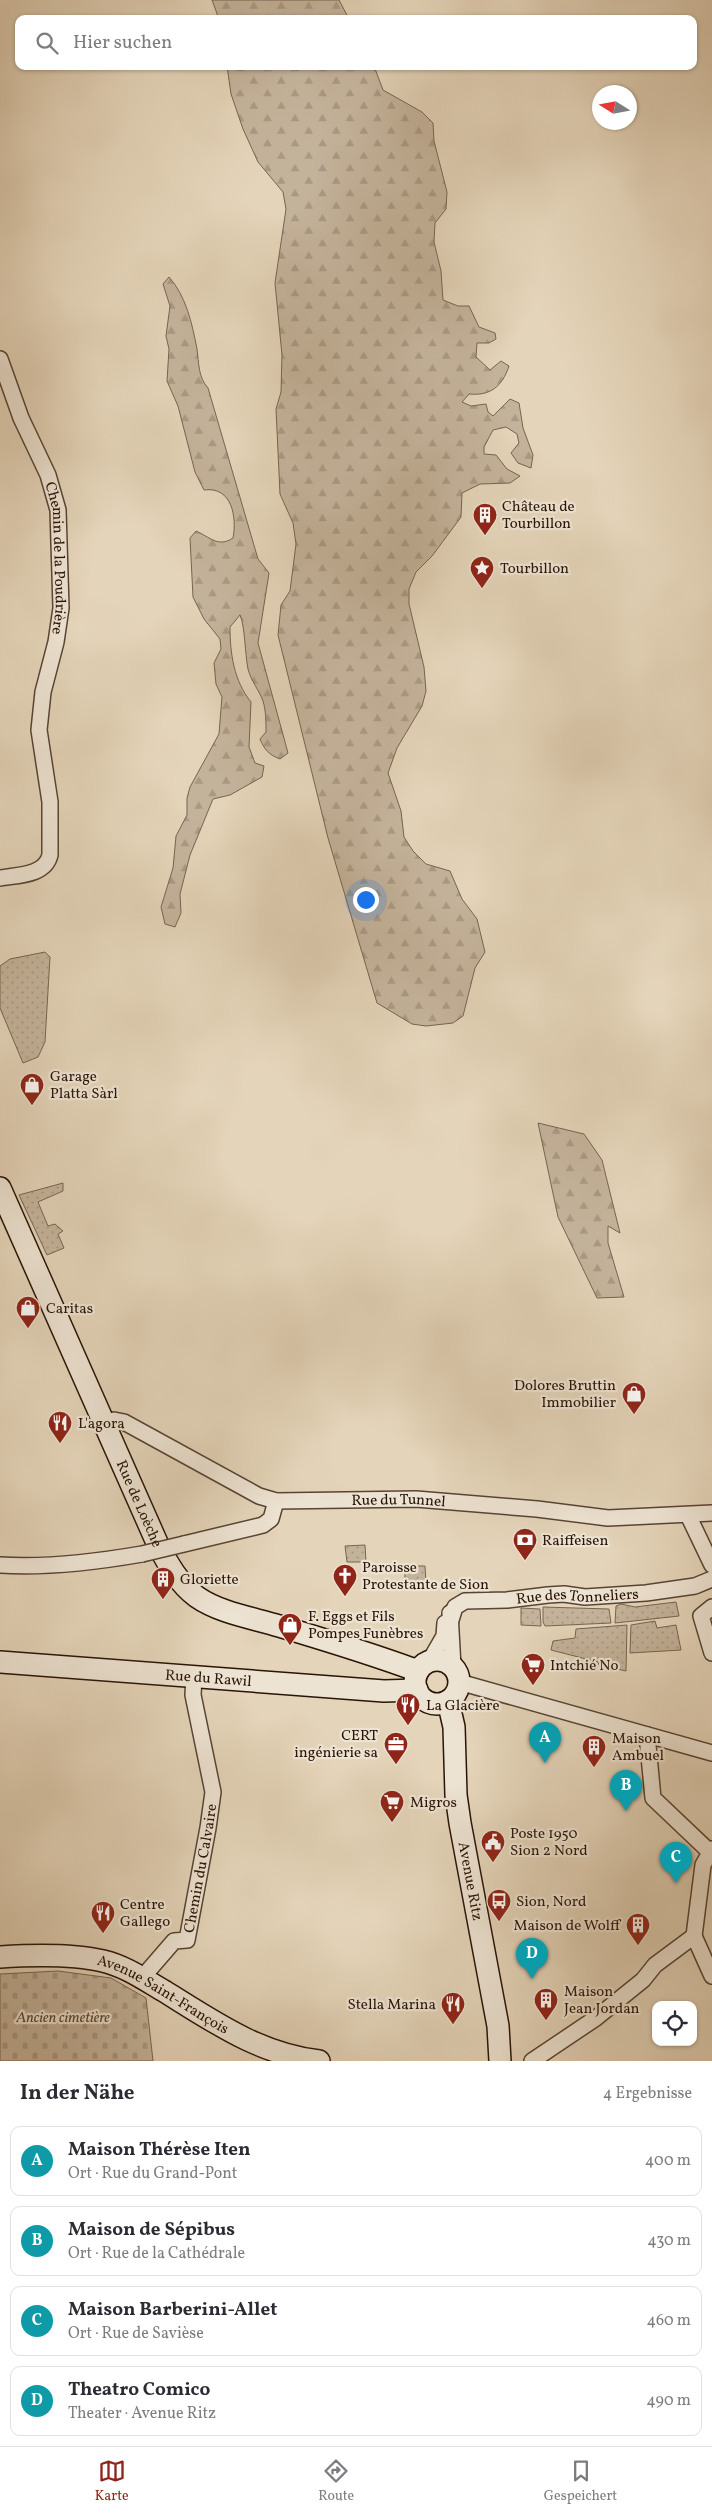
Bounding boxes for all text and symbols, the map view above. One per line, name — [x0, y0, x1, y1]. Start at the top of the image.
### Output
search box — [15, 15, 697, 70]
icon: search — [33, 29, 61, 57]
text: Hier suchen — [73, 30, 172, 56]
north arrow — [592, 85, 637, 130]
street label: Chemin de la Poudrière — [38, 480, 70, 636]
place label: Château de Tourbillon — [502, 497, 575, 535]
building icon: Château de Tourbillon — [472, 502, 498, 536]
place icon: Tourbillon — [469, 555, 495, 589]
place label: Tourbillon — [500, 559, 569, 580]
your location — [353, 887, 379, 913]
place label: Garage Platta Sàrl — [50, 1067, 118, 1105]
shop icon: Garage Platta Sàrl — [19, 1072, 45, 1106]
shop icon: Caritas — [15, 1295, 41, 1329]
place label: Caritas — [46, 1299, 93, 1320]
place label: Dolores Bruttin Immobilier — [514, 1376, 616, 1414]
shop icon: Dolores Bruttin Immobilier — [621, 1381, 647, 1415]
restaurant icon: L'agora — [47, 1410, 73, 1444]
place label: L'agora — [78, 1414, 125, 1435]
street label: Rue de Loèche — [110, 1457, 167, 1551]
street label: Rue du Tunnel — [351, 1490, 446, 1513]
bank icon: Raiffeisen — [512, 1527, 538, 1561]
place label: Raiffeisen — [542, 1531, 608, 1552]
place label: Paroisse Protestante de Sion — [362, 1558, 489, 1596]
church icon: Paroisse Protestante de Sion — [332, 1563, 358, 1597]
building icon: Gloriette — [150, 1566, 176, 1600]
place label: Gloriette — [180, 1570, 239, 1591]
street label: Rue des Tonneliers — [515, 1585, 639, 1611]
place label: F. Eggs et Fils Pompes Funèbres — [308, 1607, 423, 1645]
shop icon: F. Eggs et Fils Pompes Funèbres — [277, 1612, 303, 1646]
supermarket icon: Intchié No — [520, 1652, 546, 1686]
place label: Intchié No — [550, 1656, 618, 1677]
street label: Rue du Rawil — [164, 1665, 252, 1693]
restaurant icon: La Glacière — [395, 1692, 421, 1726]
place label: La Glacière — [426, 1696, 500, 1717]
pin: A — [529, 1722, 561, 1763]
place label: CERT ingénierie sa — [294, 1726, 378, 1764]
place label: Maison Ambuel — [612, 1729, 664, 1767]
office icon: CERT ingénierie sa — [383, 1731, 409, 1765]
building icon: Maison Ambuel — [581, 1734, 607, 1768]
pin: B — [610, 1770, 642, 1811]
supermarket icon: Migros — [379, 1789, 405, 1823]
place label: Migros — [410, 1793, 457, 1814]
street label: Chemin du Calvaire — [180, 1803, 223, 1935]
place label: Poste 1950 Sion 2 Nord — [510, 1824, 588, 1862]
public building icon: Poste 1950 Sion 2 Nord — [480, 1829, 506, 1863]
street label: Avenue Ritz — [452, 1840, 487, 1922]
pin: C — [660, 1842, 692, 1883]
bus stop icon: Sion, Nord — [486, 1888, 512, 1922]
place label: Sion, Nord — [516, 1892, 586, 1913]
place label: Centre Gallego — [120, 1895, 170, 1933]
restaurant icon: Centre Gallego — [90, 1900, 116, 1934]
building icon: Maison de Wolff — [625, 1912, 651, 1946]
place label: Maison de Wolff — [513, 1916, 622, 1937]
pin: D — [516, 1938, 548, 1979]
street label: Avenue Saint-François — [95, 1951, 232, 2040]
place label: Maison Jean Jordan — [564, 1982, 640, 2020]
building icon: Maison Jean Jordan — [533, 1987, 559, 2021]
restaurant icon: Stella Marina — [440, 1991, 466, 2025]
place label: Stella Marina — [347, 1995, 436, 2016]
map controls — [652, 2001, 697, 2046]
button: locate — [652, 2001, 697, 2046]
park label: Ancien cimetière — [15, 2008, 110, 2029]
text: In der Nähe — [20, 2079, 135, 2108]
text: 4 Ergebnisse — [603, 2083, 692, 2105]
text: Maison Thérèse Iten — [68, 2137, 250, 2163]
text: A — [31, 2150, 43, 2172]
text: 400 m — [645, 2150, 691, 2172]
text: Ort · Rue du Grand-Pont — [68, 2163, 237, 2185]
text: Maison de Sépibus — [68, 2217, 235, 2243]
text: B — [32, 2230, 42, 2252]
text: 430 m — [647, 2230, 691, 2252]
text: Ort · Rue de la Cathédrale — [68, 2243, 245, 2265]
text: Maison Barberini-Allet — [68, 2297, 277, 2323]
text: C — [32, 2310, 42, 2332]
text: 460 m — [647, 2310, 691, 2332]
text: Ort · Rue de Savièse — [68, 2323, 204, 2345]
text: Theatro Comico — [68, 2377, 210, 2403]
text: D — [31, 2390, 43, 2412]
text: 490 m — [646, 2390, 691, 2412]
text: Theater · Avenue Ritz — [68, 2403, 216, 2425]
tab: Karte — [95, 2457, 129, 2506]
tab: Route — [318, 2457, 354, 2506]
tab: Gespeichert — [544, 2457, 617, 2506]

